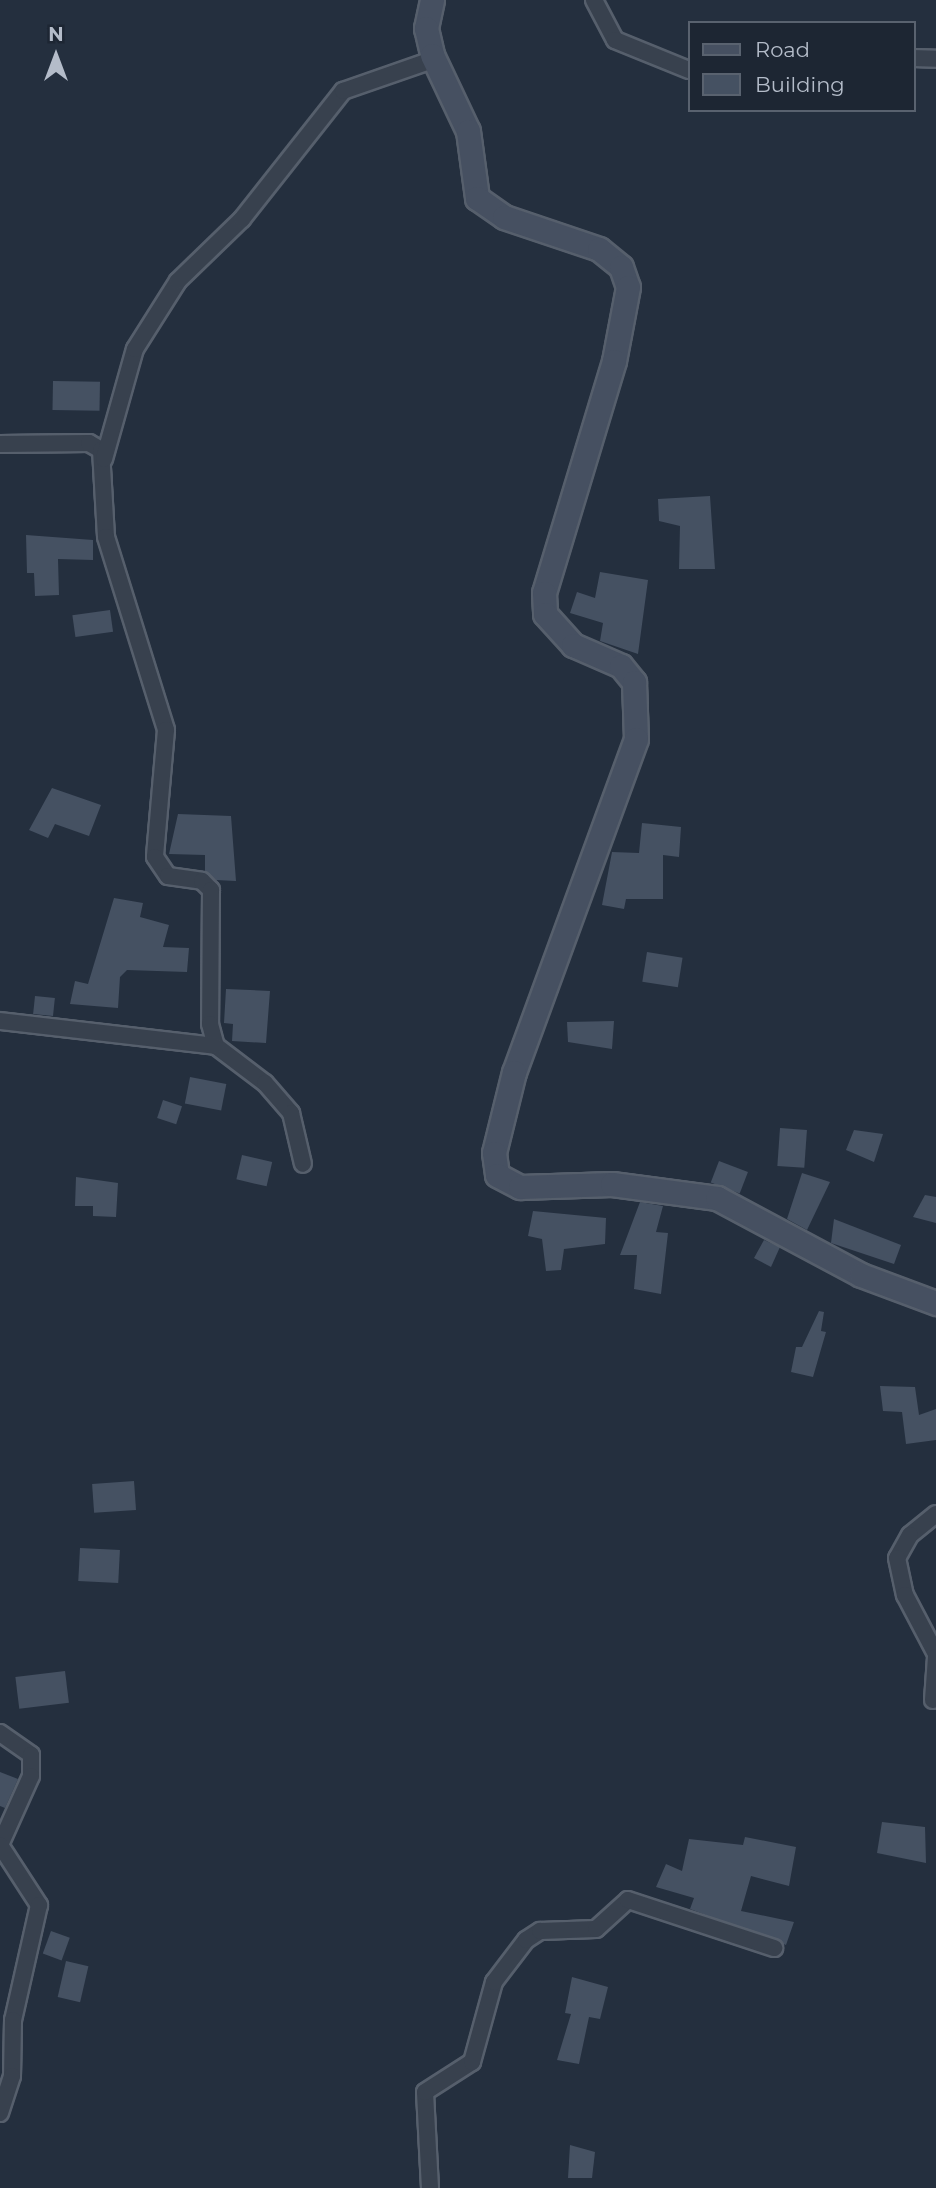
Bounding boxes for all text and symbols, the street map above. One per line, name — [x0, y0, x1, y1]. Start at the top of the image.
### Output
north arrow — [21, 21, 91, 91]
legend — [688, 21, 915, 112]
text: N — [48, 23, 64, 46]
text: Road — [755, 37, 810, 62]
text: Building — [755, 72, 845, 97]

